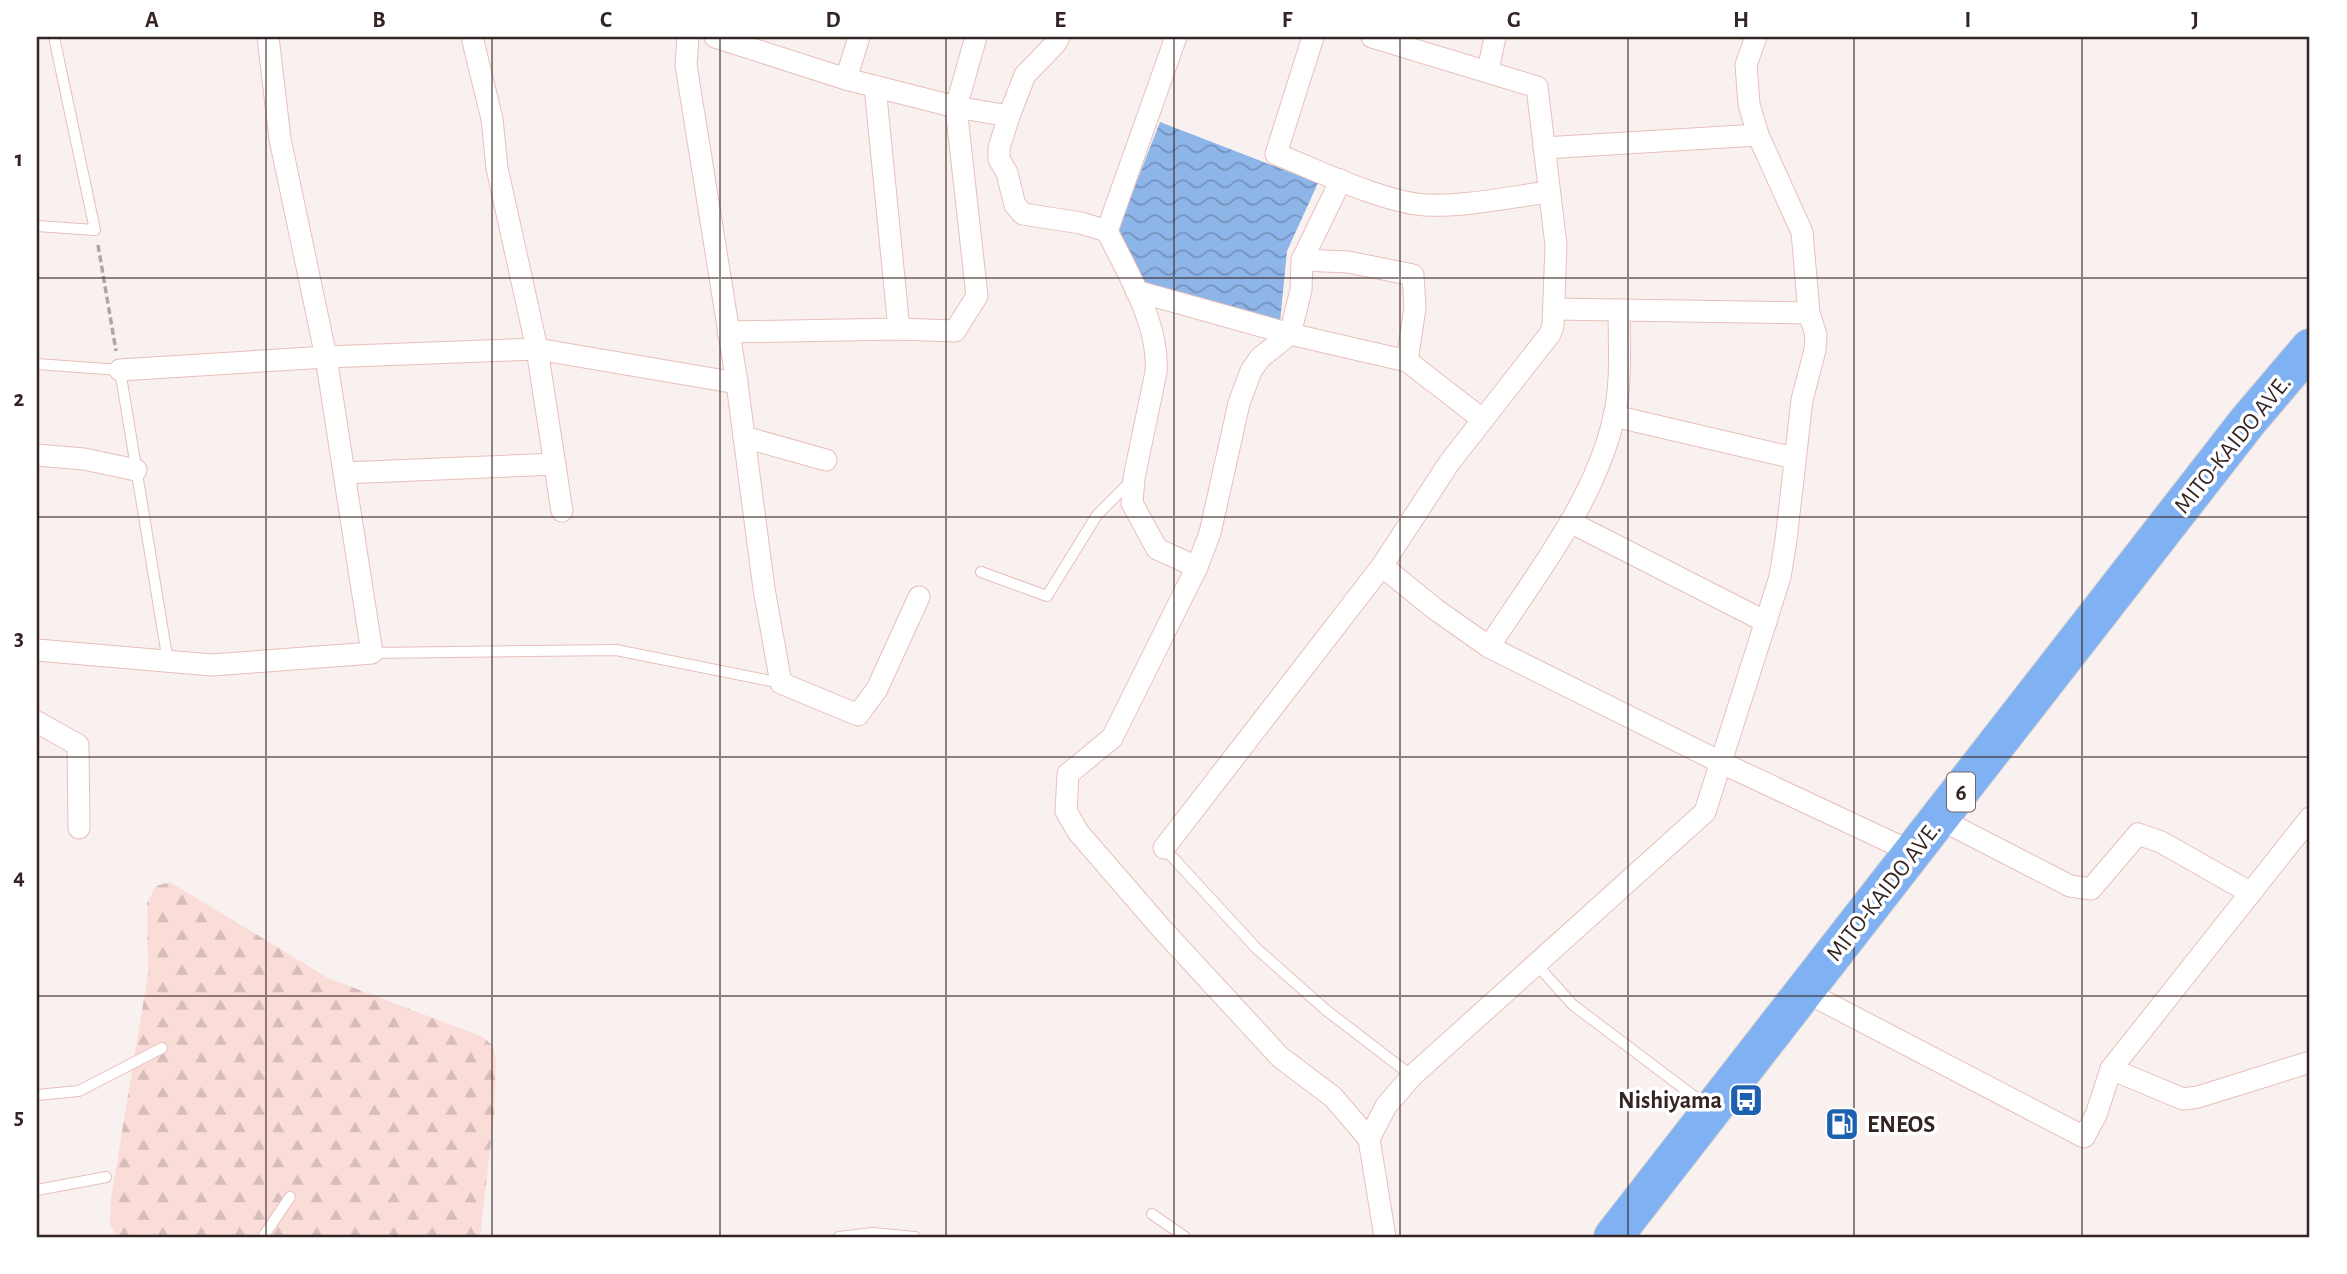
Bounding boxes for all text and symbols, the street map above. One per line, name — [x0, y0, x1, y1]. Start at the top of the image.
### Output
text: A — [145, 9, 159, 32]
text: B — [372, 9, 386, 32]
text: C — [600, 9, 612, 32]
text: D — [825, 9, 841, 32]
text: E — [1054, 9, 1066, 32]
text: F — [1282, 9, 1293, 32]
text: G — [1507, 9, 1521, 32]
text: H — [1733, 9, 1749, 32]
text: I — [1965, 9, 1971, 32]
text: J — [2191, 9, 2199, 32]
text: 1 — [15, 148, 23, 171]
street label: MITO-KAIDO AVE. — [2170, 371, 2296, 518]
text: 2 — [14, 388, 25, 411]
text: 3 — [14, 627, 24, 650]
road number: 6 — [1947, 772, 1975, 812]
street label: MITO-KAIDO AVE. — [1822, 817, 1946, 966]
text: 4 — [13, 866, 25, 889]
bus stop icon: Nishiyama — [1727, 1081, 1765, 1119]
place label: Nishiyama — [1618, 1089, 1722, 1113]
fuel station icon: ENEOS — [1823, 1105, 1861, 1143]
text: 5 — [14, 1106, 24, 1129]
place label: ENEOS — [1867, 1113, 1935, 1137]

